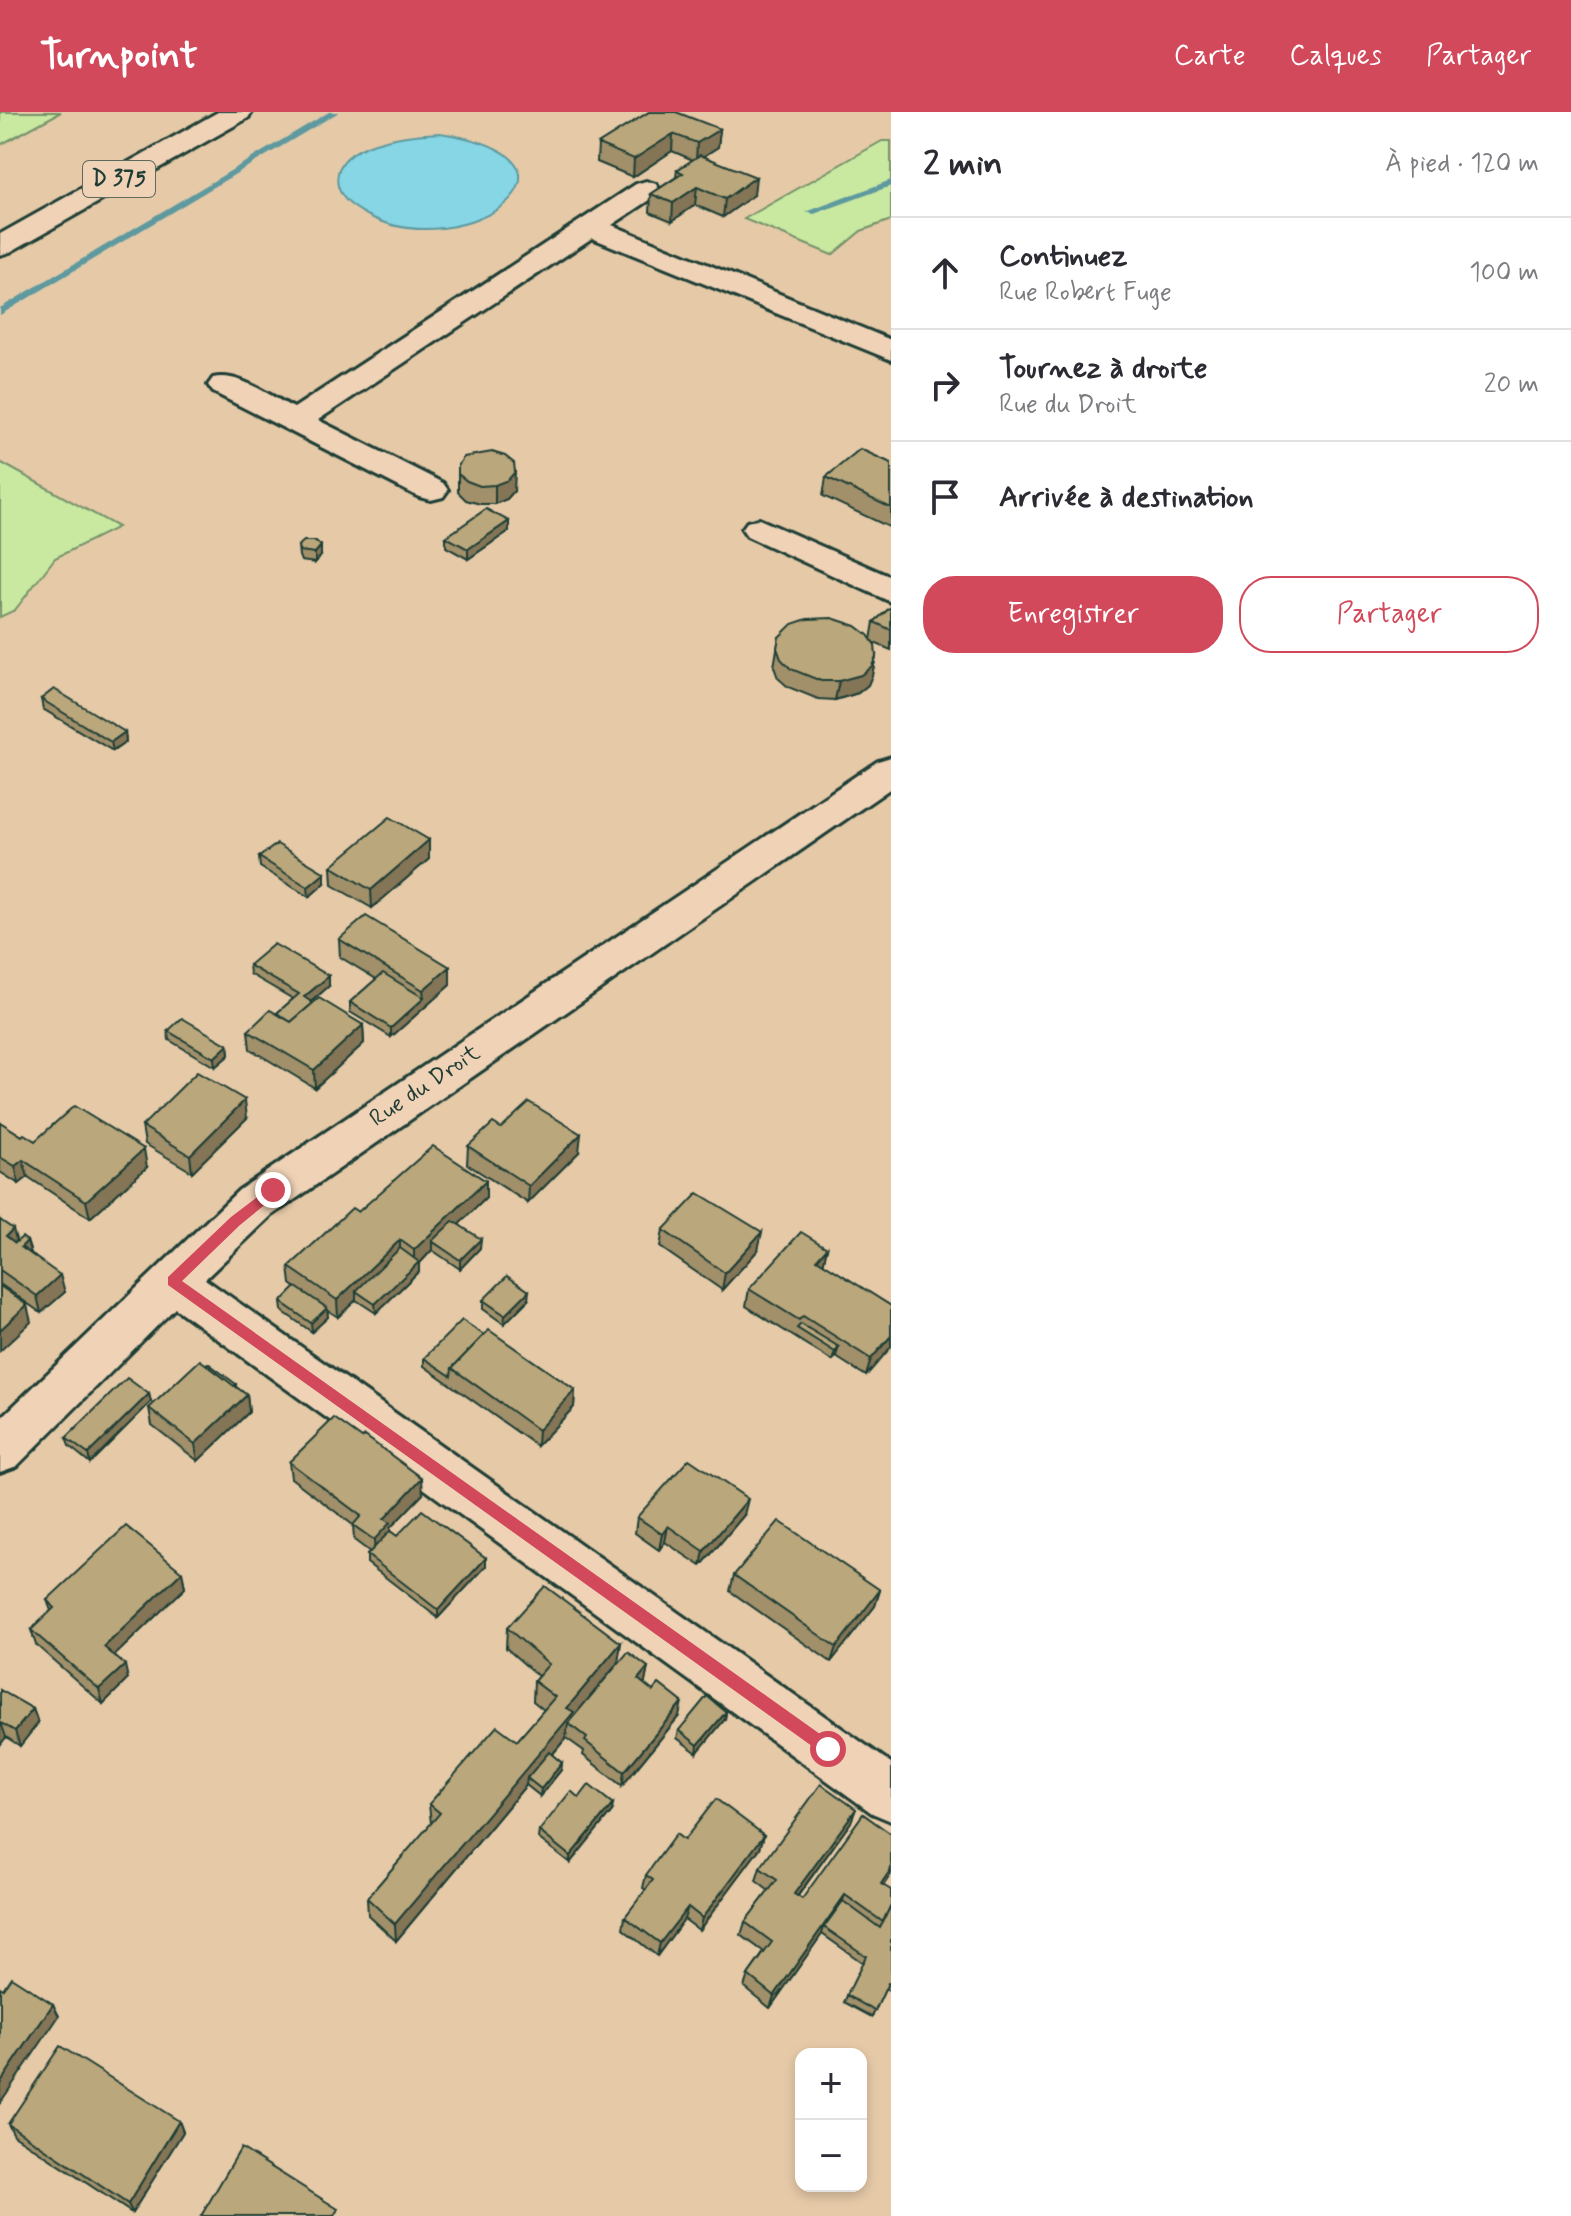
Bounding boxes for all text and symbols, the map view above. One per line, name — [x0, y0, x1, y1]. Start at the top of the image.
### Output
text: Turnpoint — [40, 32, 198, 81]
text: Carte — [1174, 38, 1246, 75]
text: Calques — [1290, 38, 1382, 75]
text: Partager — [1426, 38, 1531, 75]
text: 2 min — [923, 142, 1003, 187]
text: À pied · 120 m — [1385, 147, 1539, 181]
road number: D 375 — [83, 161, 155, 197]
text: Continuez — [999, 237, 1128, 276]
icon: ahead — [923, 251, 967, 295]
text: 100 m — [1469, 256, 1539, 290]
text: Rue Robert Fuge — [999, 276, 1172, 310]
text: Tournez à droite — [999, 349, 1208, 388]
icon: right — [923, 363, 967, 407]
text: 20 m — [1484, 368, 1539, 402]
text: Rue du Droit — [999, 388, 1137, 422]
icon: arrive — [923, 475, 967, 519]
text: Arrivée à destination — [999, 478, 1254, 517]
button: Enregistrer — [923, 576, 1223, 653]
button: Partager — [1239, 576, 1539, 653]
street label: Rue du Droit — [364, 1038, 486, 1134]
route end — [255, 1172, 291, 1208]
route start — [810, 1731, 846, 1767]
map controls — [795, 2048, 867, 2192]
button: + — [795, 2048, 867, 2120]
button: − — [795, 2120, 867, 2192]

